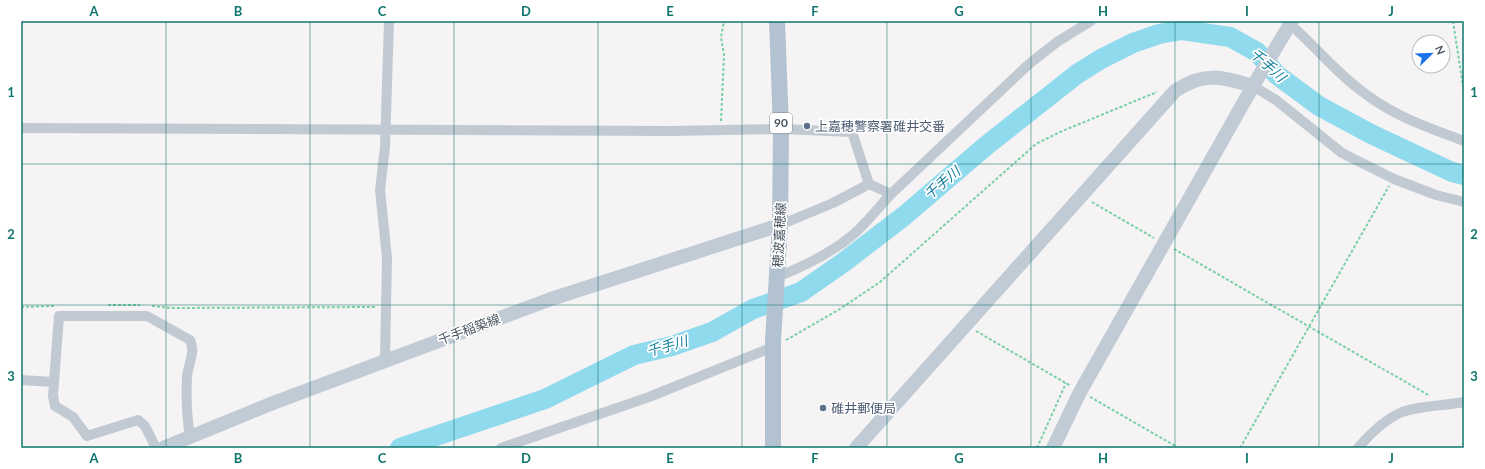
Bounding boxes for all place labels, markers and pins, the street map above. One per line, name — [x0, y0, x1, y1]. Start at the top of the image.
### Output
place label: 上嘉穂警察署碓井交番 — [815, 118, 945, 134]
marker: 上嘉穂警察署碓井交番 — [802, 121, 812, 131]
place label: 碓井郵便局 — [831, 400, 896, 416]
marker: 碓井郵便局 — [818, 403, 828, 413]

